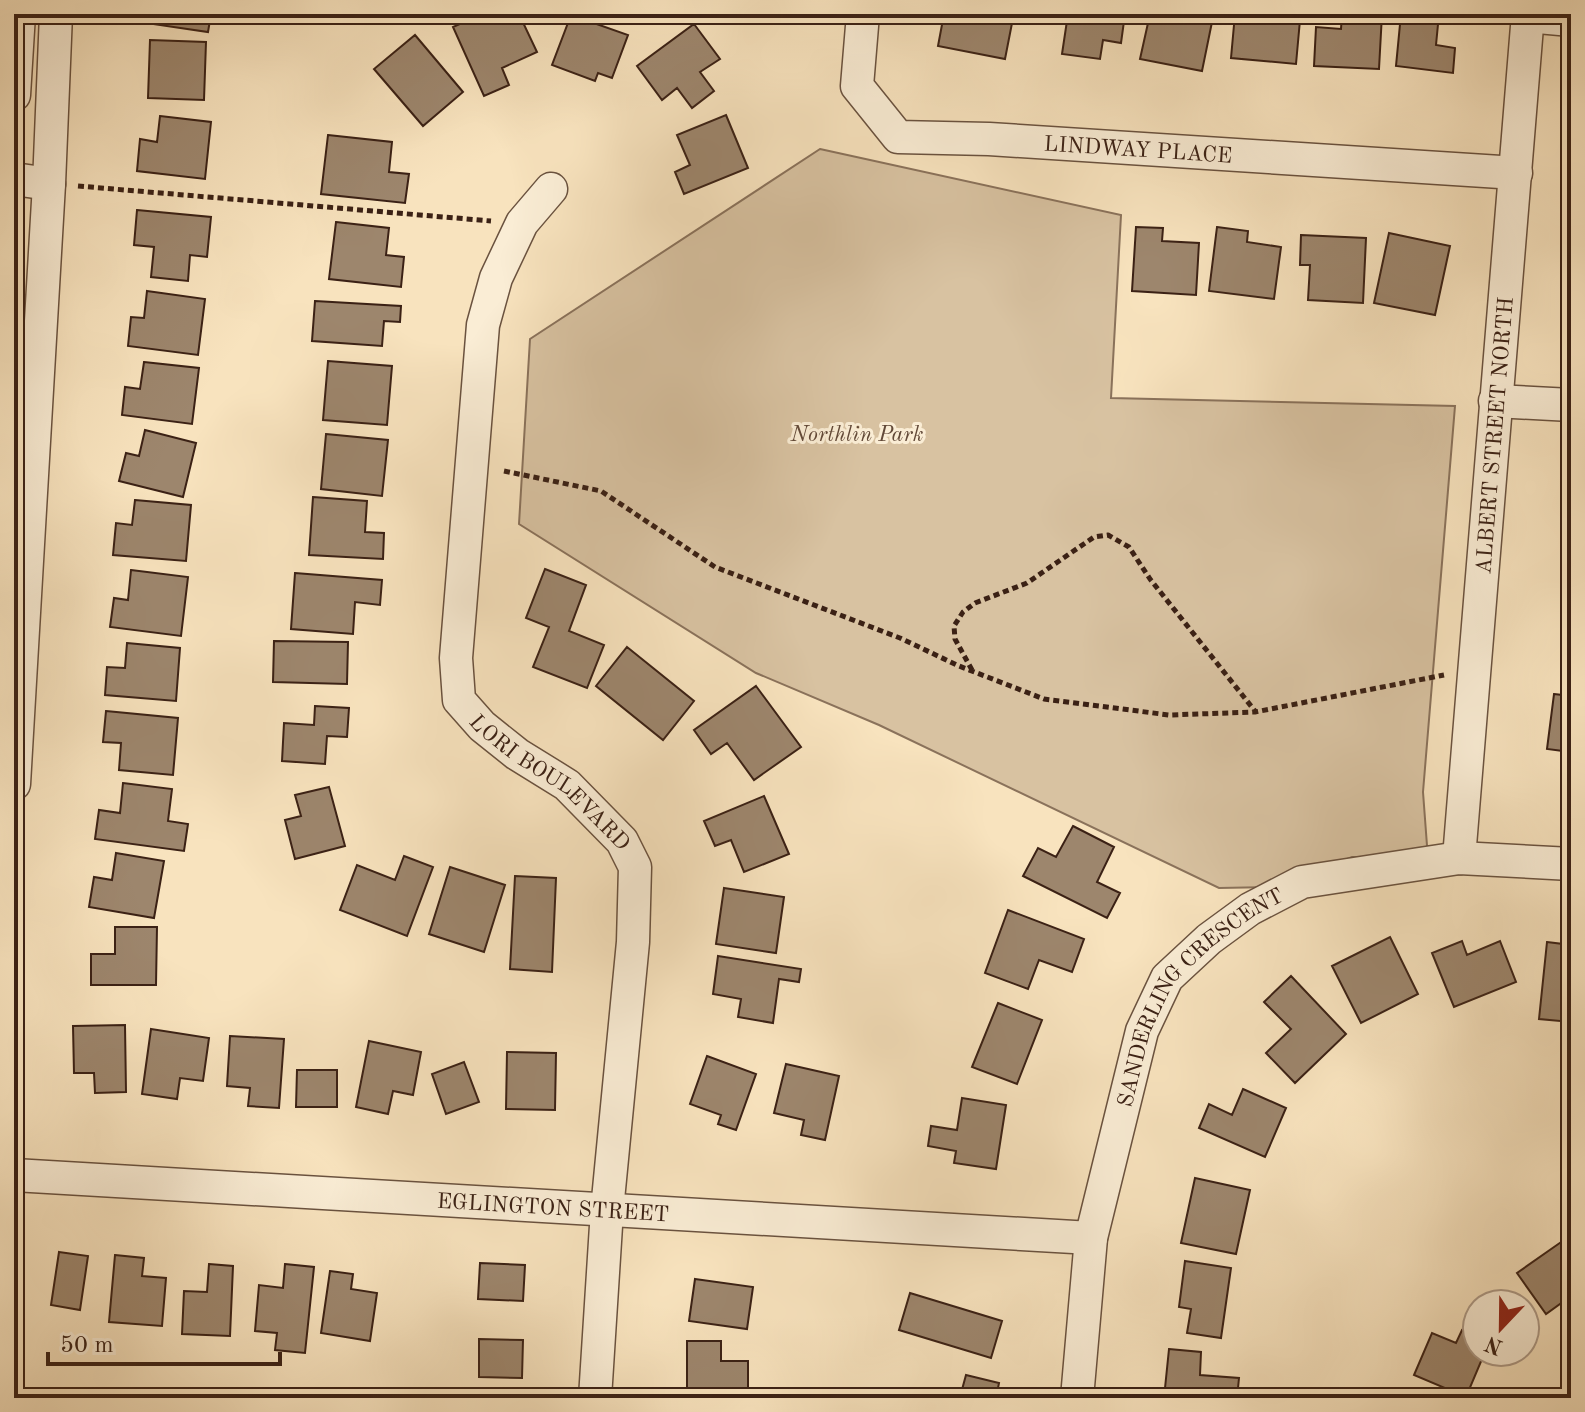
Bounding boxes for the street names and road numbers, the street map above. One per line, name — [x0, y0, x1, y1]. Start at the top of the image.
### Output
street label: LINDWAY PLACE — [1043, 134, 1233, 168]
street label: ALBERT STREET NORTH — [1473, 296, 1518, 575]
street label: LORI BOULEVARD — [464, 711, 634, 855]
street label: SANDERLING CRESCENT — [1115, 885, 1287, 1109]
street label: EGLINGTON STREET — [436, 1191, 670, 1226]

